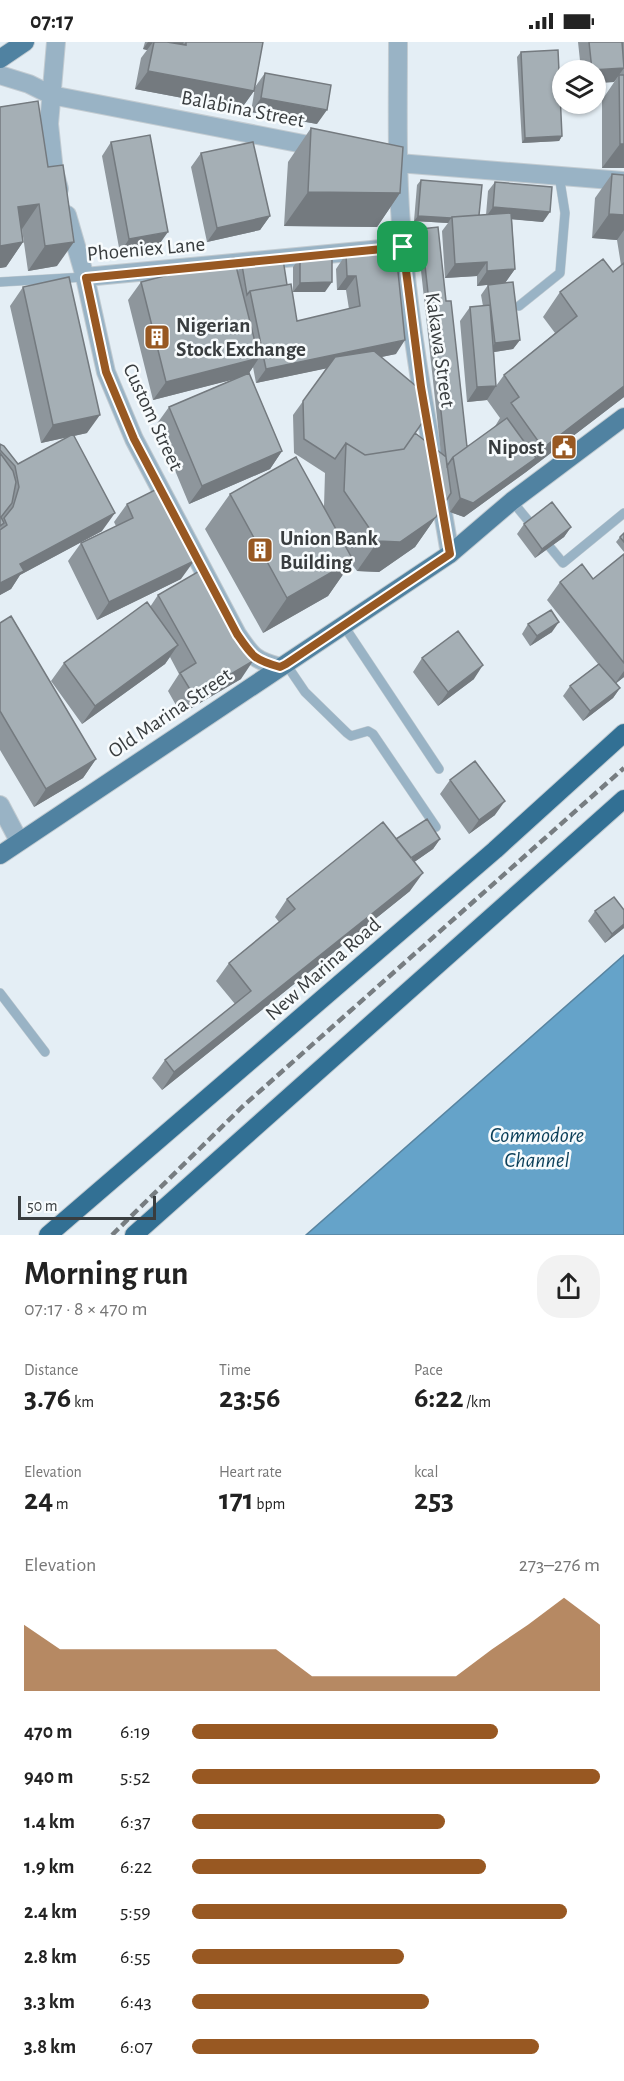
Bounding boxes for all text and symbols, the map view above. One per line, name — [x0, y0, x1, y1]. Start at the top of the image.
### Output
text: 07:17 — [30, 10, 73, 32]
map controls — [552, 60, 606, 114]
button: layers — [552, 60, 606, 114]
street label: Balabina Street — [180, 87, 307, 131]
pin — [377, 221, 428, 272]
icon: arrive — [386, 230, 419, 263]
street label: Phoeniex Lane — [86, 233, 206, 265]
street label: Kakawa Street — [422, 291, 459, 409]
place label: Nigerian Stock Exchange — [176, 315, 306, 360]
building icon: Nigerian Stock Exchange — [142, 322, 172, 352]
street label: Custom Street — [119, 360, 187, 474]
public building icon: Nipost — [549, 432, 579, 462]
place label: Nipost — [488, 437, 544, 458]
place label: Union Bank Building — [280, 528, 378, 573]
building icon: Union Bank Building — [245, 535, 275, 565]
street label: Old Marina Street — [104, 664, 236, 762]
street label: New Marina Road — [262, 914, 385, 1024]
water label: Commodore Channel — [490, 1124, 584, 1171]
scale bar — [18, 1193, 156, 1220]
text: 50 m — [27, 1198, 58, 1214]
button: share — [537, 1255, 600, 1318]
text: Morning run — [24, 1258, 188, 1291]
text: 07:17 · 8 × 470 m — [24, 1299, 147, 1319]
text: Distance — [24, 1362, 78, 1378]
text: Time — [219, 1362, 251, 1378]
text: Pace — [414, 1362, 443, 1378]
text: 3.76 — [24, 1383, 71, 1413]
text: 23:56 — [219, 1383, 280, 1413]
text: 6:22 — [414, 1383, 464, 1413]
text: km — [71, 1394, 94, 1410]
text: /km — [464, 1394, 491, 1410]
text: Elevation — [24, 1464, 82, 1480]
text: Heart rate — [219, 1464, 282, 1480]
text: kcal — [414, 1464, 438, 1480]
text: 24 — [24, 1485, 53, 1515]
text: 171 — [219, 1485, 254, 1515]
text: 253 — [414, 1485, 454, 1515]
text: m — [53, 1496, 69, 1512]
text: bpm — [254, 1496, 285, 1512]
text: Elevation — [24, 1555, 96, 1575]
text: 273–276 m — [519, 1555, 600, 1575]
text: 470 m — [24, 1722, 72, 1742]
text: 6:19 — [120, 1722, 150, 1742]
text: 940 m — [24, 1767, 73, 1787]
text: 5:52 — [120, 1767, 150, 1787]
text: 1.4 km — [24, 1812, 75, 1832]
text: 6:37 — [120, 1812, 151, 1832]
text: 1.9 km — [24, 1857, 75, 1877]
text: 6:22 — [120, 1857, 152, 1877]
text: 2.4 km — [24, 1902, 77, 1922]
text: 5:59 — [120, 1902, 151, 1922]
text: 2.8 km — [24, 1947, 77, 1967]
text: 6:55 — [120, 1947, 151, 1967]
text: 3.3 km — [24, 1992, 75, 2012]
text: 6:43 — [120, 1992, 152, 2012]
text: 3.8 km — [24, 2037, 76, 2057]
text: 6:07 — [120, 2037, 153, 2057]

